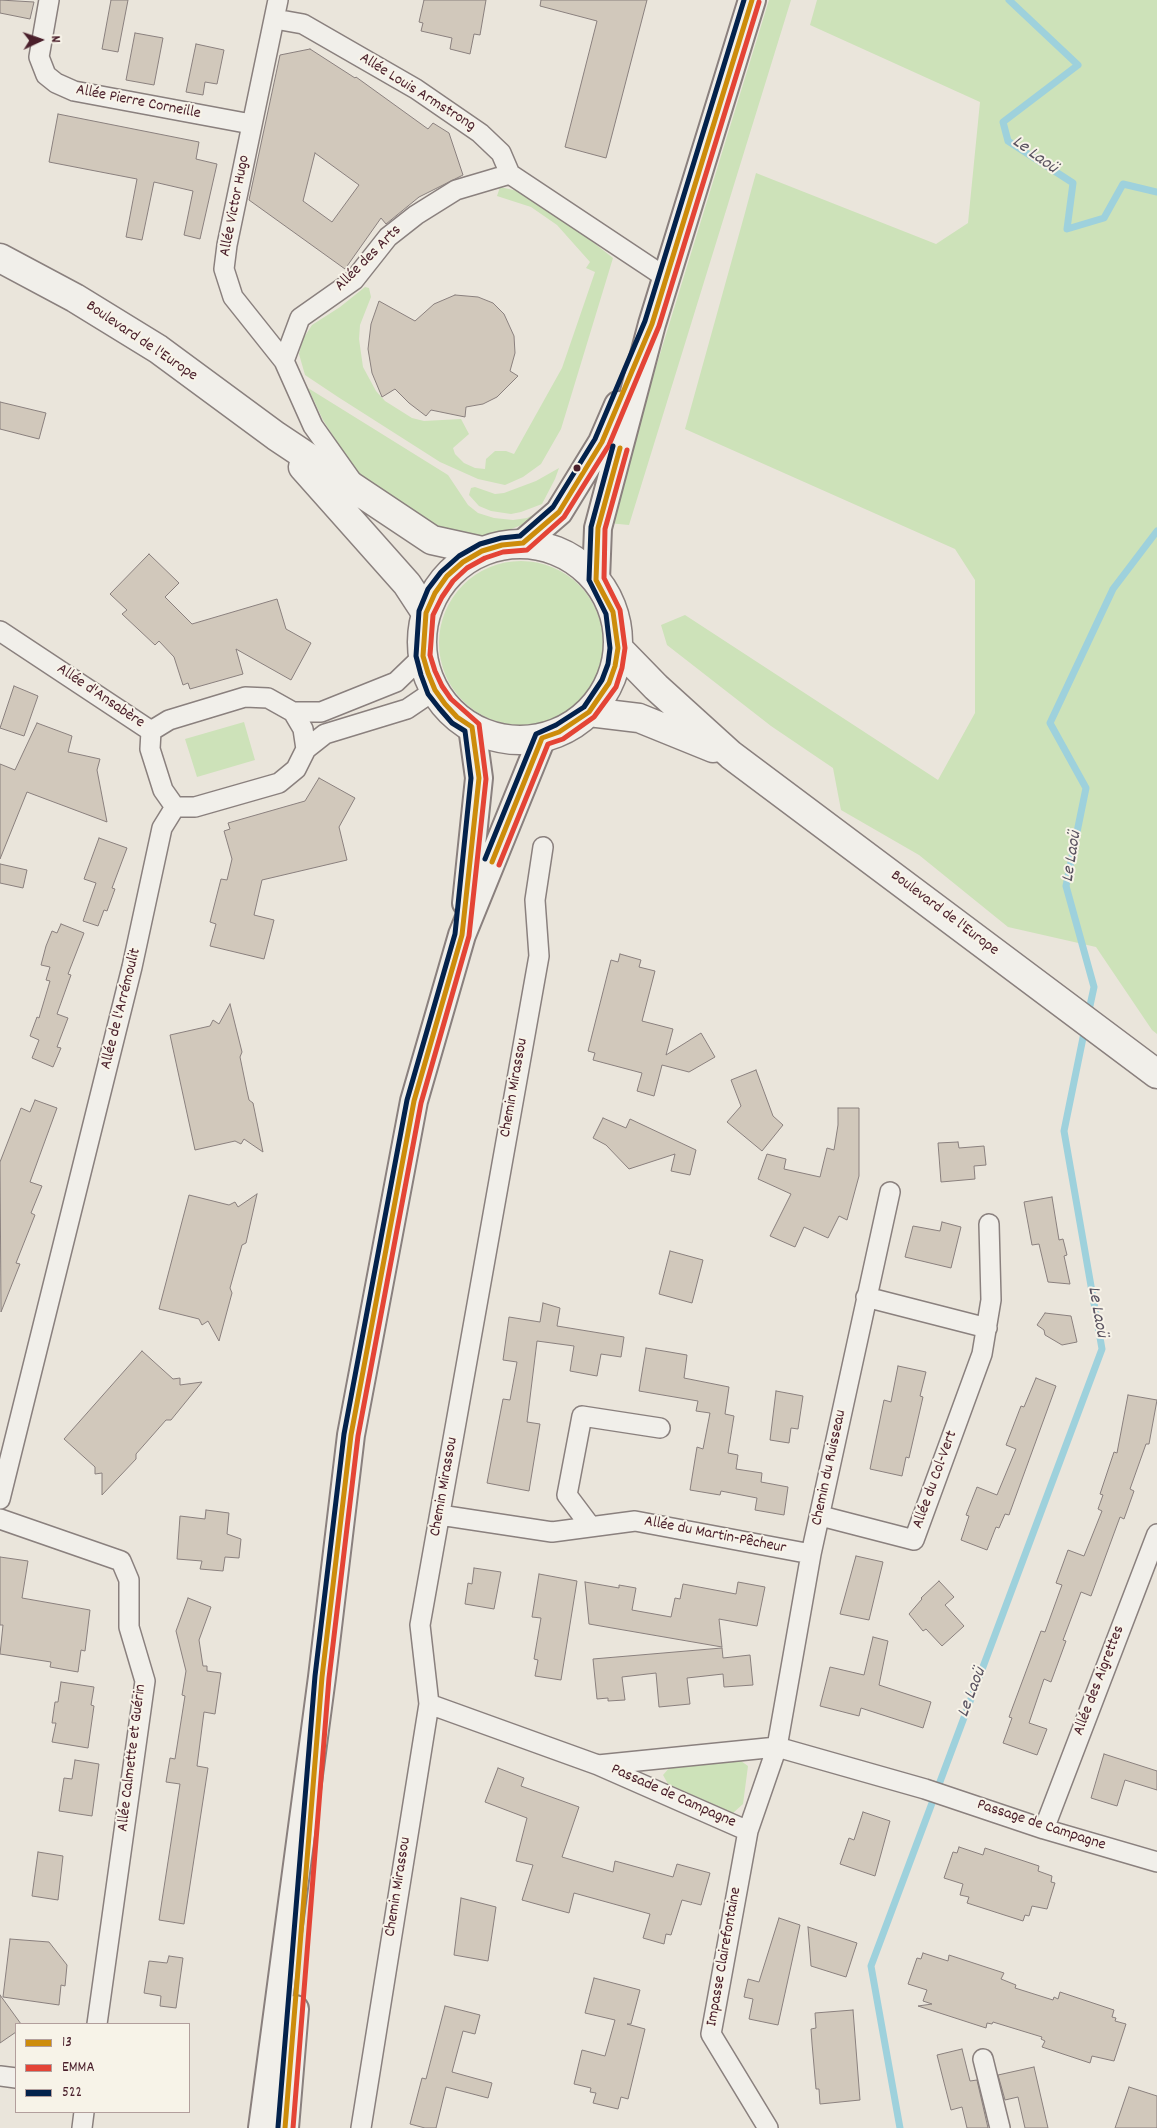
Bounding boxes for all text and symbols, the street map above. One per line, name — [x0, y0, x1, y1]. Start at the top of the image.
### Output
north arrow — [15, 15, 65, 65]
text: N — [45, 35, 65, 43]
street label: Allée Louis Armstrong — [355, 49, 479, 137]
street label: Allée Pierre Corneille — [74, 81, 202, 125]
water label: Le Laoü — [1007, 132, 1061, 180]
street label: Allée Victor Hugo — [217, 154, 255, 258]
street label: Allée des Arts — [332, 222, 406, 296]
street label: Boulevard de l'Europe — [82, 298, 200, 386]
unlabelled marker — [572, 463, 582, 473]
street label: Allée d'Ansabère — [52, 661, 148, 733]
water label: Le Laoü — [1058, 830, 1088, 884]
street label: Boulevard de l'Europe — [886, 867, 1002, 961]
street label: Allée de l'Arrémoulit — [98, 946, 146, 1072]
street label: Chemin Mirassou — [497, 1037, 533, 1139]
water label: Le Laoü — [1081, 1285, 1111, 1339]
street label: Chemin du Ruisseau — [808, 1408, 852, 1528]
street label: Allée du Col-Vert — [909, 1428, 963, 1532]
street label: Chemin Mirassou — [427, 1436, 463, 1538]
street label: Allée du Martin-Pêcheur — [642, 1513, 788, 1559]
street label: Allée des Aigrettes — [1070, 1623, 1130, 1739]
water label: Le Laoü — [954, 1665, 992, 1721]
street label: Allée Calmette et Guérin — [114, 1683, 152, 1833]
street label: Passade de Campagne — [607, 1761, 739, 1833]
street label: Passage de Campagne — [974, 1796, 1108, 1856]
street label: Chemin Mirassou — [382, 1836, 416, 1938]
street label: Impasse Clairefontaine — [703, 1886, 747, 2028]
legend — [15, 2023, 190, 2113]
text: 13 — [62, 2032, 72, 2054]
text: EMMA — [62, 2057, 95, 2079]
text: 522 — [62, 2082, 82, 2104]

